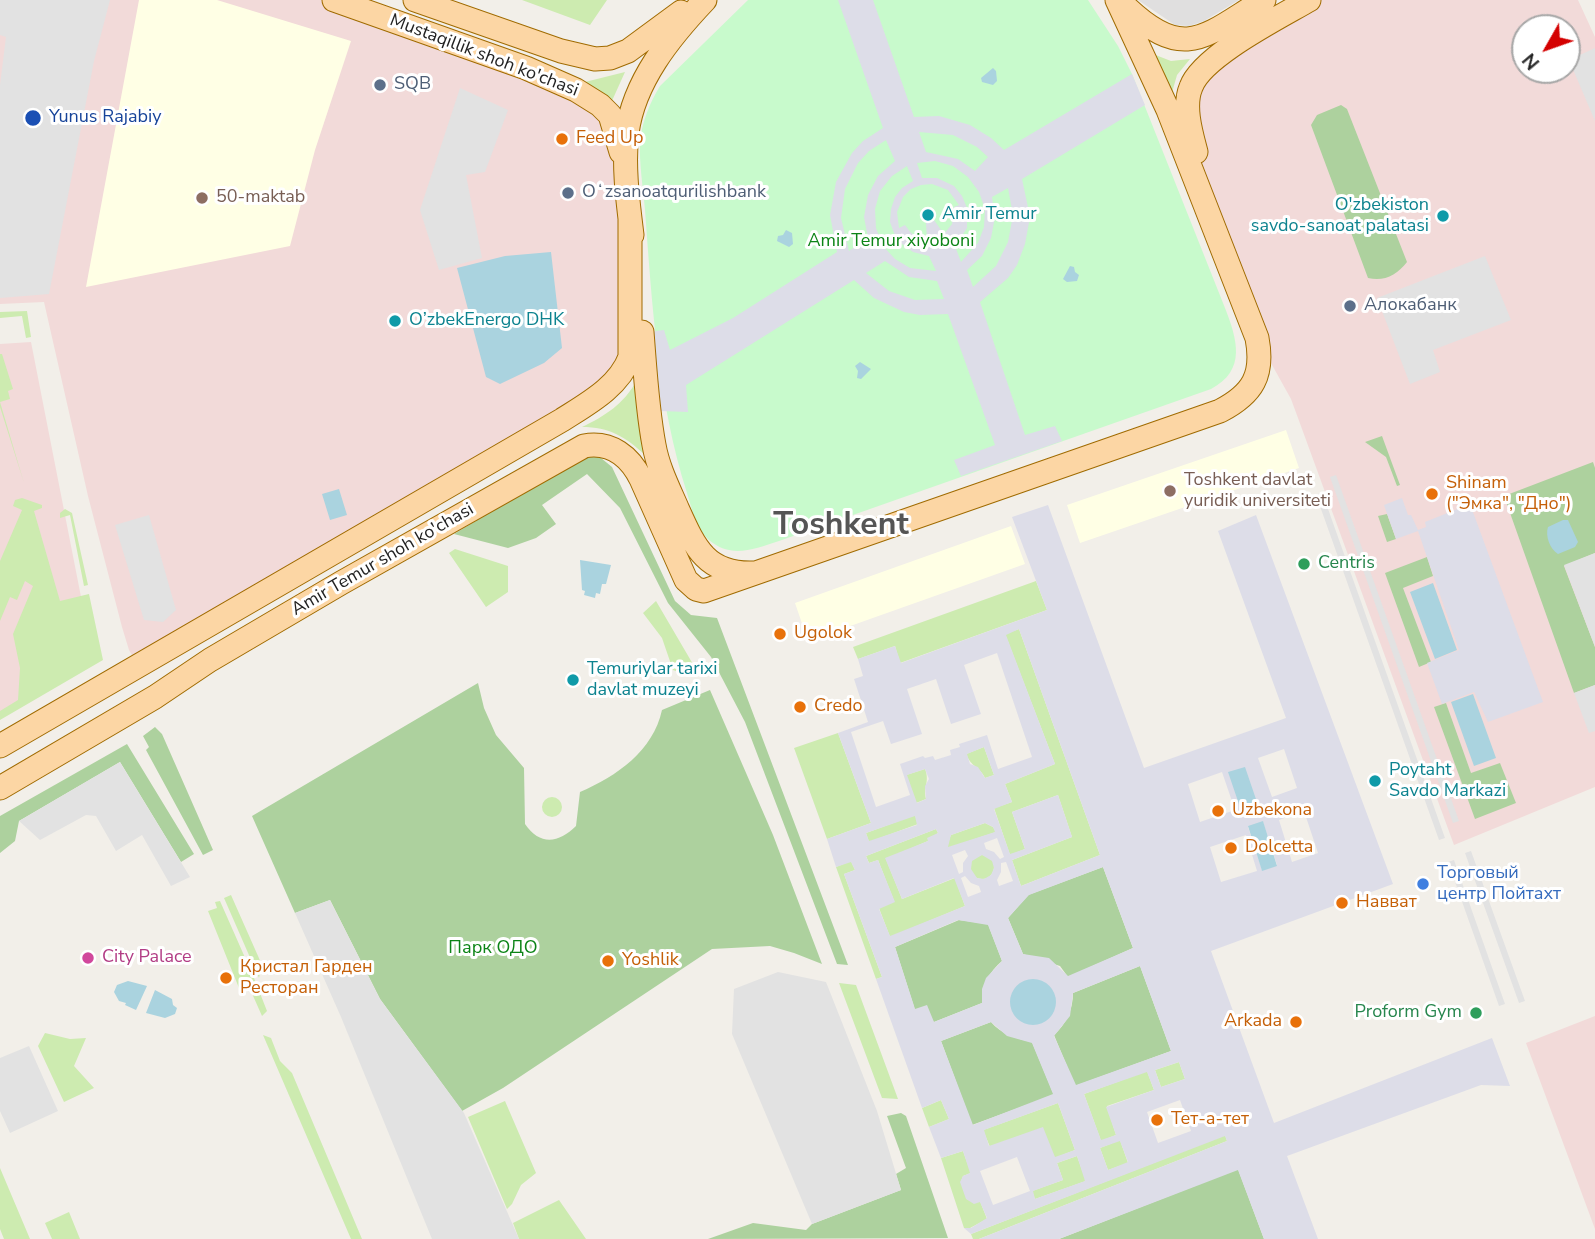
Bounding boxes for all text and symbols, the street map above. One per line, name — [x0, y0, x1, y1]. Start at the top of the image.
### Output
street label: Mustaqillik shoh ko'chasi — [387, 10, 581, 102]
north arrow — [1511, 14, 1581, 84]
text: N — [1517, 47, 1546, 75]
place label: SQB — [394, 74, 431, 96]
marker: SQB — [372, 77, 388, 93]
place label: Yunus Rajabiy — [49, 107, 161, 129]
marker: Yunus Rajabiy — [23, 108, 43, 128]
place label: Feed Up — [576, 128, 643, 150]
marker: Feed Up — [554, 131, 570, 147]
place label: Oʻzsanoatqurilishbank — [582, 182, 766, 204]
marker: Oʻzsanoatqurilishbank — [560, 185, 576, 201]
place label: 50-maktab — [216, 187, 305, 209]
marker: 50-maktab — [194, 190, 210, 206]
place label: O'zbekiston savdo-sanoat palatasi — [1251, 195, 1429, 238]
place label: Amir Temur — [942, 204, 1037, 226]
marker: Amir Temur — [920, 207, 936, 223]
marker: O'zbekiston savdo-sanoat palatasi — [1435, 208, 1451, 224]
park label: Amir Temur xiyoboni — [807, 231, 975, 253]
place label: Алокабанк — [1364, 295, 1457, 317]
marker: Алокабанк — [1342, 298, 1358, 314]
place label: O’zbekEnergo DHK — [409, 310, 564, 332]
marker: O’zbekEnergo DHK — [387, 313, 403, 329]
place label: Toshkent davlat yuridik universiteti — [1184, 470, 1331, 512]
place label: Shinam ("Эмка", "Дно") — [1446, 473, 1571, 516]
marker: Toshkent davlat yuridik universiteti — [1162, 483, 1178, 499]
marker: Shinam ("Эмка", "Дно") — [1424, 486, 1440, 502]
street label: Amir Temur shoh ko'chasi — [288, 499, 478, 621]
district label: Toshkent — [773, 507, 909, 545]
place label: Centris — [1318, 553, 1375, 575]
marker: Centris — [1296, 556, 1312, 572]
place label: Ugolok — [794, 623, 852, 645]
marker: Ugolok — [772, 626, 788, 642]
place label: Temuriylar tarixi davlat muzeyi — [587, 659, 717, 702]
marker: Temuriylar tarixi davlat muzeyi — [565, 672, 581, 688]
place label: Credo — [814, 696, 863, 718]
marker: Credo — [792, 699, 808, 715]
place label: Poytaht Savdo Markazi — [1389, 760, 1506, 802]
marker: Poytaht Savdo Markazi — [1367, 773, 1383, 789]
place label: Uzbekona — [1232, 800, 1312, 822]
marker: Uzbekona — [1210, 803, 1226, 819]
place label: Dolcetta — [1245, 837, 1313, 859]
marker: Dolcetta — [1223, 840, 1239, 856]
place label: Торговый центр Пойтахт — [1437, 863, 1561, 906]
marker: Торговый центр Пойтахт — [1415, 876, 1431, 892]
place label: Навват — [1356, 892, 1417, 914]
marker: Навват — [1334, 895, 1350, 911]
park label: Парк ОДО — [448, 938, 538, 960]
place label: City Palace — [102, 947, 192, 969]
marker: City Palace — [80, 950, 96, 966]
place label: Yoshlik — [622, 950, 679, 972]
marker: Yoshlik — [600, 953, 616, 969]
place label: Кристал Гарден Ресторан — [240, 957, 373, 1000]
marker: Кристал Гарден Ресторан — [218, 970, 234, 986]
place label: Proform Gym — [1355, 1002, 1462, 1024]
marker: Proform Gym — [1468, 1005, 1484, 1021]
place label: Arkada — [1224, 1011, 1282, 1033]
marker: Arkada — [1288, 1014, 1304, 1030]
place label: Тет-а-тет — [1171, 1109, 1249, 1131]
marker: Тет-а-тет — [1149, 1112, 1165, 1128]

